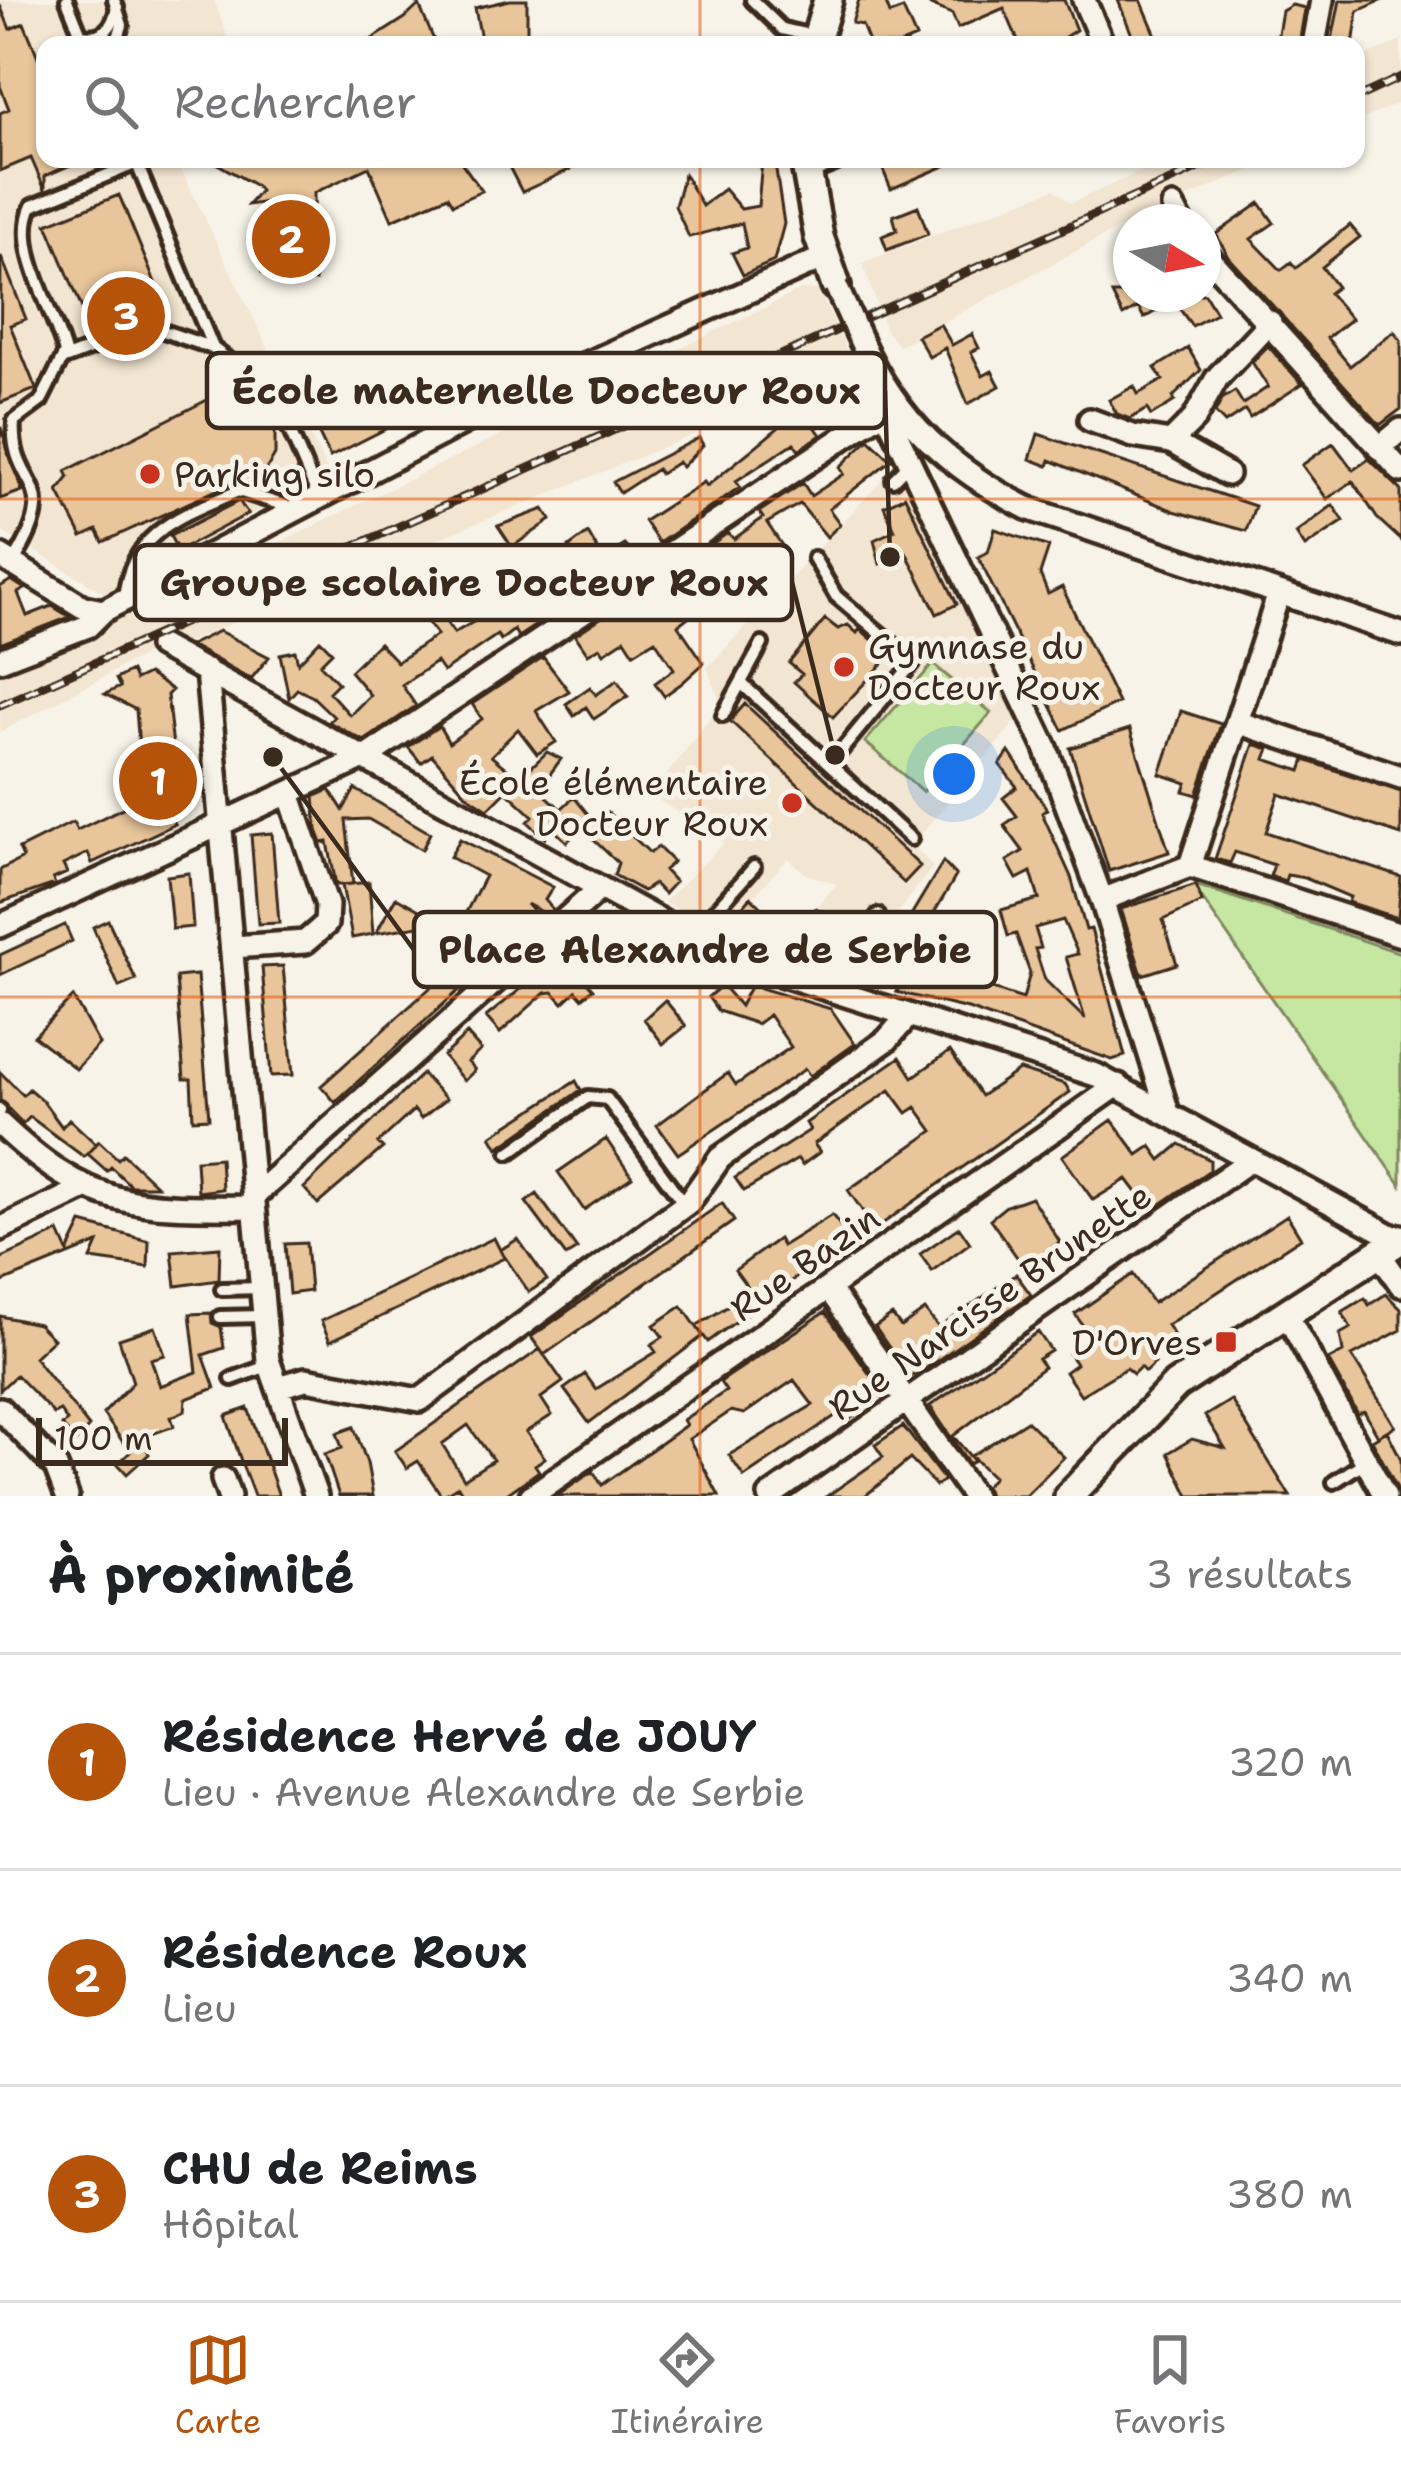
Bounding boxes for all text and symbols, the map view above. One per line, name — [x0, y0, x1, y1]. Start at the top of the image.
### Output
search box — [36, 36, 1365, 168]
icon: search — [78, 69, 144, 135]
text: Rechercher — [174, 72, 417, 132]
pin: 2 — [252, 194, 330, 284]
north arrow — [1113, 204, 1221, 312]
pin: 3 — [87, 271, 165, 361]
callout: École maternelle Docteur Roux — [207, 353, 885, 428]
text: École maternelle Docteur Roux — [231, 364, 861, 416]
place label: Parking silo — [174, 450, 375, 499]
marker: Parking silo — [137, 461, 163, 487]
callout: Groupe scolaire Docteur Roux — [135, 545, 792, 620]
text: Groupe scolaire Docteur Roux — [160, 556, 768, 608]
place label: Gymnase du Docteur Roux — [868, 622, 1100, 712]
marker: Gymnase du Docteur Roux — [831, 654, 857, 680]
pin: 1 — [119, 736, 197, 826]
your location — [924, 744, 984, 804]
place label: École élémentaire Docteur Roux — [459, 758, 768, 848]
marker: École élémentaire Docteur Roux — [779, 790, 805, 816]
callout: Place Alexandre de Serbie — [414, 912, 996, 987]
text: Place Alexandre de Serbie — [438, 923, 972, 975]
street label: Rue Narcisse Brunette — [819, 1171, 1161, 1431]
street label: Rue Bazin — [720, 1193, 890, 1333]
place label: D'Orves — [1072, 1318, 1202, 1367]
marker: D'Orves — [1213, 1329, 1239, 1355]
scale bar — [36, 1412, 288, 1465]
text: 100 m — [54, 1416, 153, 1461]
text: À proximité — [48, 1540, 355, 1608]
text: 3 résultats — [1146, 1548, 1353, 1600]
text: Résidence Hervé de JOUY — [162, 1706, 757, 1766]
text: 1 — [78, 1736, 96, 1788]
text: 320 m — [1228, 1736, 1353, 1788]
text: Lieu · Avenue Alexandre de Serbie — [162, 1766, 805, 1818]
text: Résidence Roux — [162, 1922, 527, 1982]
text: 2 — [73, 1952, 101, 2004]
text: 340 m — [1226, 1952, 1353, 2004]
text: Lieu — [162, 1982, 237, 2034]
text: CHU de Reims — [162, 2138, 478, 2198]
text: 3 — [73, 2168, 101, 2220]
text: 380 m — [1226, 2168, 1353, 2220]
text: Hôpital — [162, 2198, 299, 2250]
tab: Carte — [175, 2327, 261, 2444]
tab: Itinéraire — [611, 2327, 764, 2444]
tab: Favoris — [1114, 2327, 1226, 2444]

